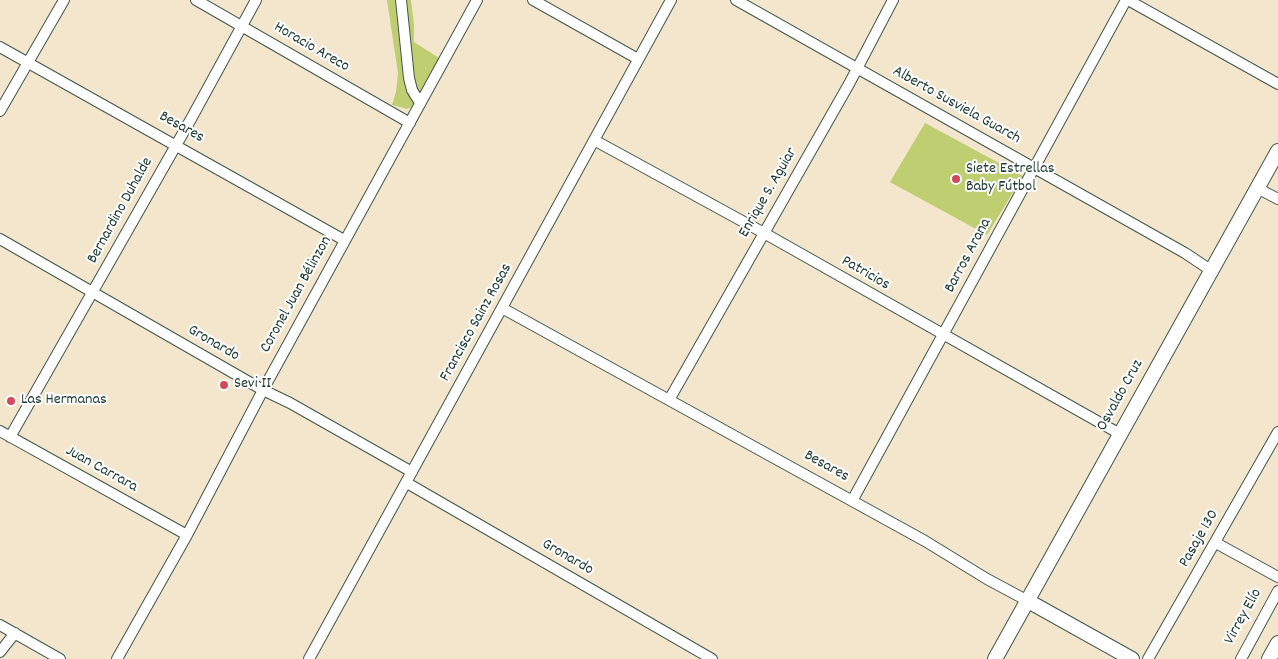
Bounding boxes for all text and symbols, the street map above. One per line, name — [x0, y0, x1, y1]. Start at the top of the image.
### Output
street label: Horacio Areco — [270, 19, 352, 77]
street label: Alberto Susviela Guarch — [889, 63, 1023, 149]
street label: Besares — [155, 108, 207, 148]
street label: Enrique S. Aguiar — [736, 145, 802, 241]
street label: Bernardino Duhalde — [84, 155, 158, 267]
place label: Siete Estrellas Baby Fútbol — [966, 160, 1054, 198]
marker: Siete Estrellas Baby Fútbol — [950, 173, 962, 185]
street label: Barros Arana — [941, 215, 997, 297]
street label: Coronel Juan Bélinzon — [257, 233, 337, 357]
street label: Patricios — [837, 252, 893, 296]
street label: Francisco Sainz Rosas — [437, 261, 517, 385]
street label: Gronardo — [184, 322, 242, 366]
street label: Osvaldo Cruz — [1093, 357, 1149, 435]
place label: Sevi II — [234, 375, 271, 395]
marker: Sevi II — [218, 379, 230, 391]
place label: Las Hermanas — [21, 391, 107, 411]
marker: Las Hermanas — [5, 395, 17, 407]
street label: Juan Carrara — [62, 442, 140, 498]
street label: Besares — [800, 447, 852, 487]
street label: Pasaje 130 — [1176, 507, 1224, 571]
street label: Gronardo — [538, 536, 596, 580]
street label: Virrey Elío — [1221, 586, 1267, 648]

